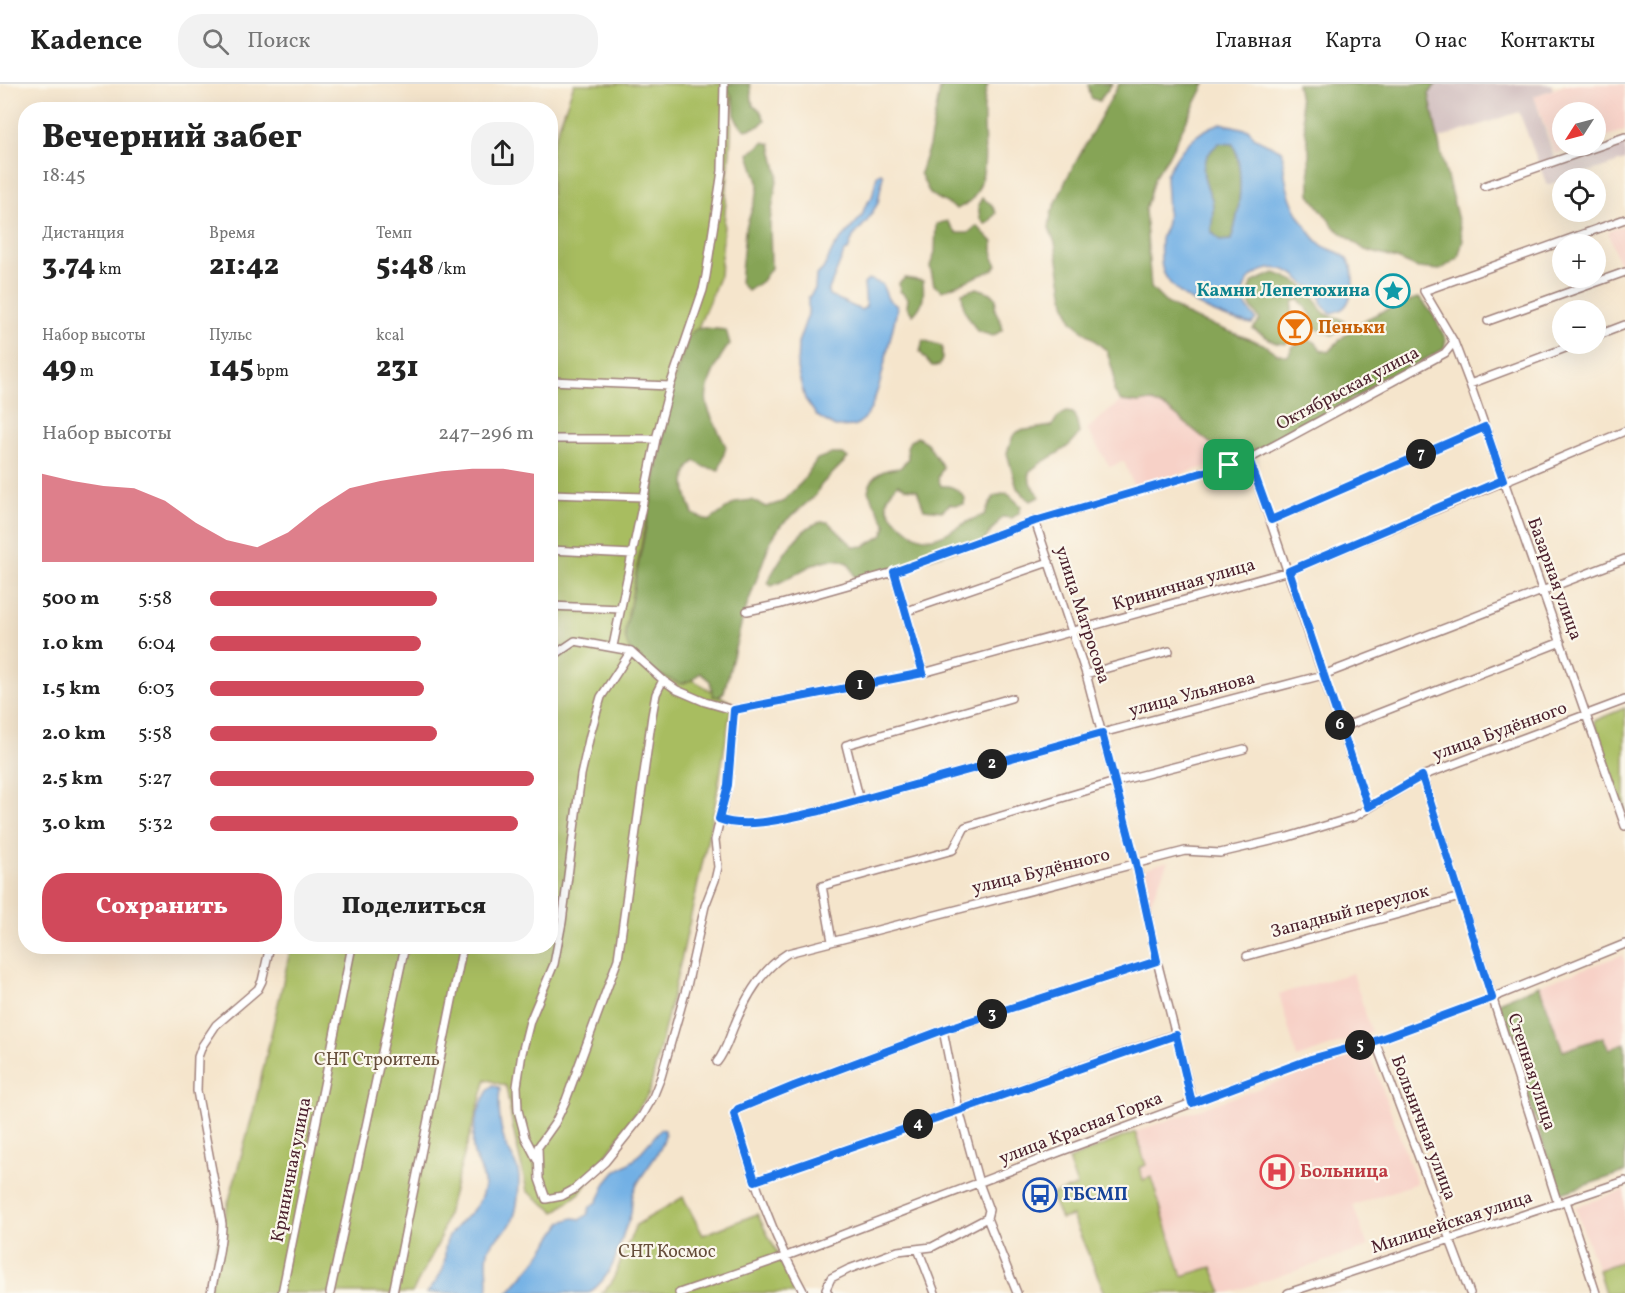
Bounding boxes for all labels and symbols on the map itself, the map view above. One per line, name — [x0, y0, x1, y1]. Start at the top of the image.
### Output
north arrow — [1552, 102, 1606, 156]
place icon: Камни Лепетюхина — [1375, 273, 1411, 309]
place label: Камни Лепетюхина — [1196, 279, 1370, 304]
bar icon: Пеньки — [1277, 310, 1313, 346]
place label: Пеньки — [1318, 316, 1385, 341]
street label: Октябрьская улица — [1272, 341, 1424, 437]
pin — [1203, 439, 1254, 490]
pin: 7 — [1406, 439, 1436, 469]
street label: Базарная улица — [1520, 514, 1588, 644]
street label: улица Матросова — [1048, 543, 1116, 687]
street label: Криничная улица — [1110, 553, 1258, 617]
street label: улица Ульянова — [1126, 666, 1258, 724]
pin: 1 — [845, 670, 875, 700]
street label: улица Будённого — [1429, 696, 1571, 768]
pin: 6 — [1325, 710, 1355, 740]
pin: 2 — [977, 749, 1007, 779]
street label: улица Будённого — [969, 843, 1113, 901]
street label: Западный переулок — [1268, 879, 1432, 945]
pin: 3 — [977, 999, 1007, 1029]
street label: Степная улица — [1500, 1010, 1562, 1134]
pin: 5 — [1345, 1030, 1375, 1060]
park label: СНТ Строитель — [314, 1048, 440, 1073]
street label: Больничная улица — [1384, 1052, 1462, 1204]
street label: улица Красная Горка — [996, 1086, 1166, 1172]
street label: Криничная улица — [266, 1095, 318, 1245]
pin: 4 — [903, 1109, 933, 1139]
hospital icon: Больница — [1259, 1154, 1295, 1190]
place label: Больница — [1300, 1160, 1388, 1185]
bus stop icon: ГБСМП — [1022, 1177, 1058, 1213]
place label: ГБСМП — [1063, 1183, 1128, 1208]
street label: Милицейская улица — [1368, 1185, 1536, 1261]
park label: СНТ Космос — [618, 1240, 716, 1265]

